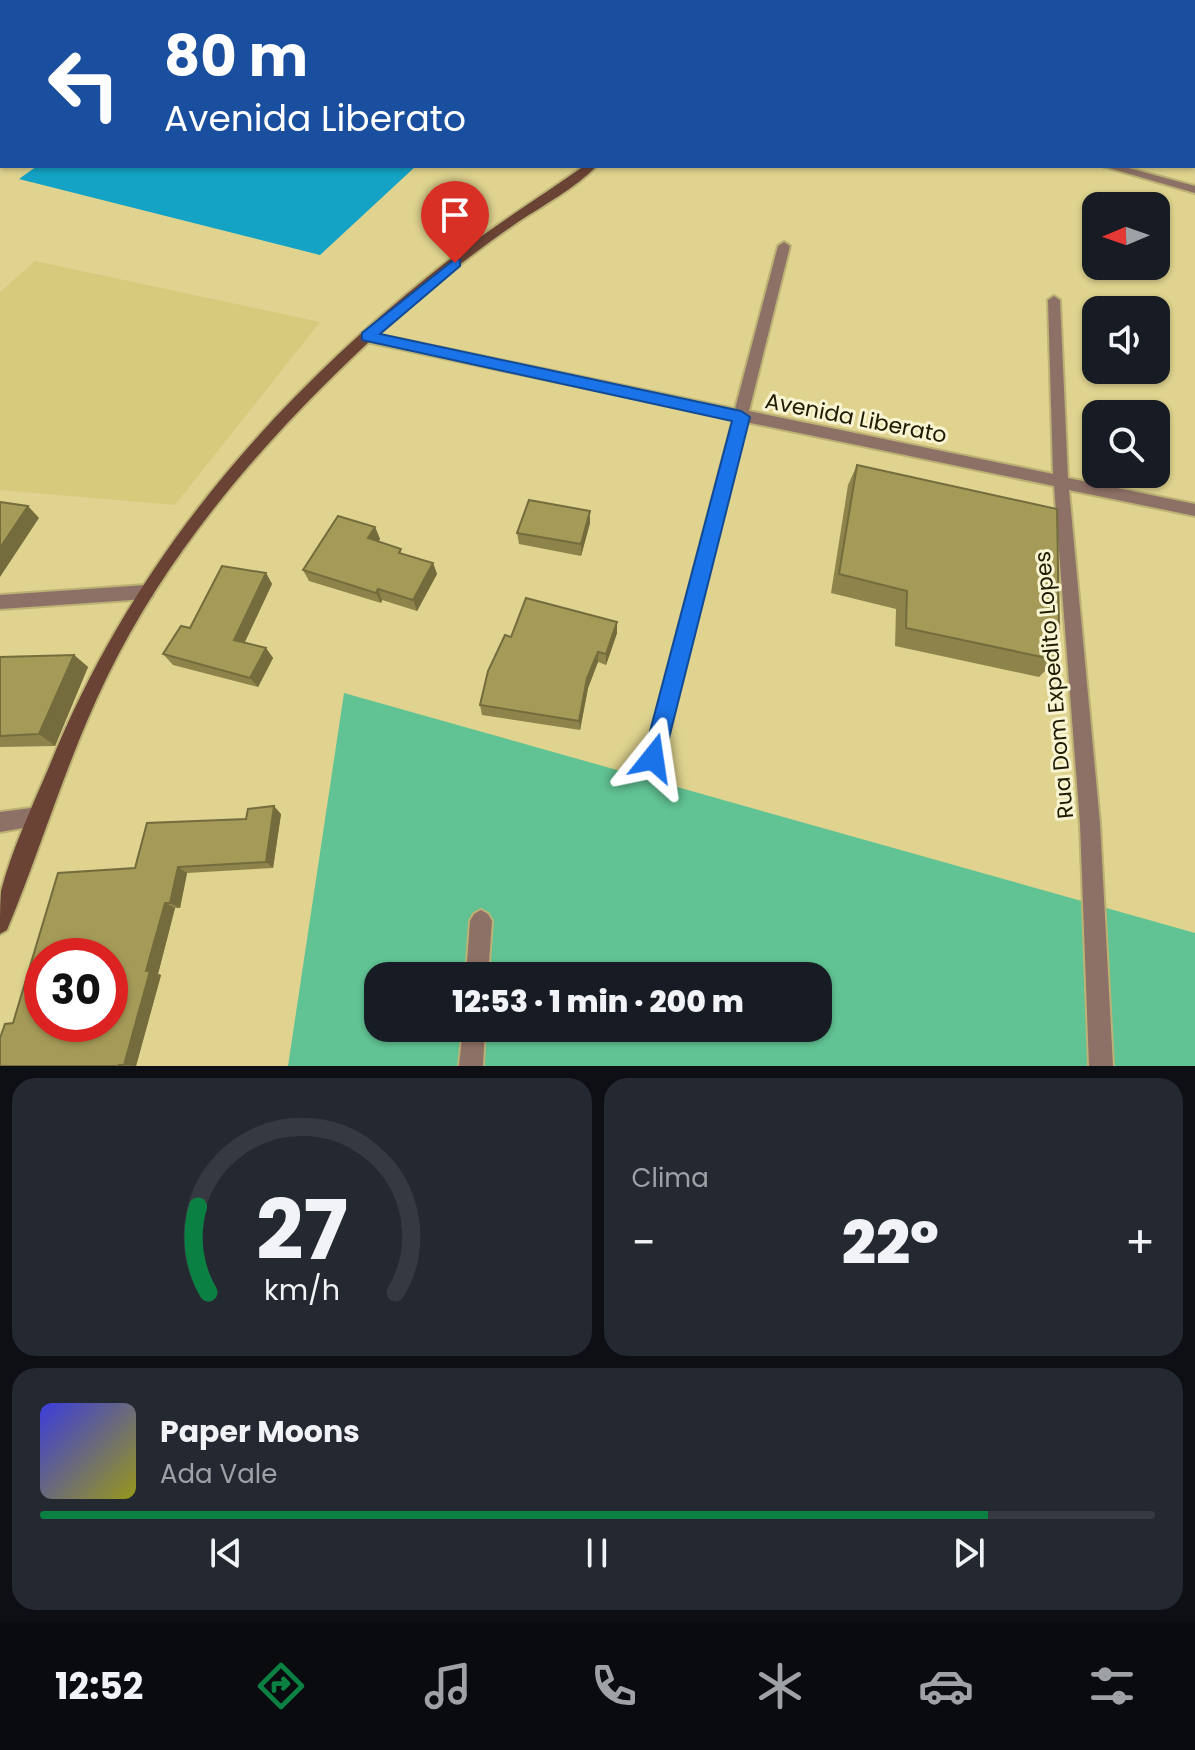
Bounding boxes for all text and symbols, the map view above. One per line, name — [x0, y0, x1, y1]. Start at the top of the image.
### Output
text: 80 m — [164, 17, 308, 96]
icon: left — [32, 32, 136, 136]
text: Avenida Liberato — [164, 93, 466, 144]
pin — [421, 181, 489, 263]
north arrow — [1082, 192, 1170, 280]
map controls — [1082, 192, 1170, 488]
icon: arrive — [433, 193, 477, 237]
button: sound — [1082, 296, 1170, 384]
street label: Avenida Liberato — [762, 385, 950, 451]
button: search — [1082, 400, 1170, 488]
street label: Rua Dom Expedito Lopes — [1027, 550, 1081, 820]
position arrow — [611, 716, 695, 800]
speed limit sign: 30 — [24, 938, 128, 1042]
text: 12:53 · 1 min · 200 m — [452, 980, 744, 1023]
text: Clima — [632, 1160, 709, 1196]
text: 27 — [256, 1172, 348, 1288]
text: 22° — [842, 1201, 939, 1285]
text: − — [632, 1212, 656, 1273]
text: + — [1125, 1212, 1155, 1273]
text: km/h — [264, 1270, 340, 1310]
text: Paper Moons — [160, 1410, 360, 1453]
text: Ada Vale — [160, 1456, 277, 1492]
icon: previous — [204, 1531, 248, 1575]
icon: pause — [575, 1531, 619, 1575]
icon: next — [947, 1531, 991, 1575]
icon: directions — [253, 1658, 309, 1714]
icon: music — [420, 1658, 476, 1714]
icon: phone — [586, 1658, 642, 1714]
icon: climate — [752, 1658, 808, 1714]
icon: car — [918, 1658, 974, 1714]
icon: filters — [1084, 1658, 1140, 1714]
text: 12:52 — [55, 1661, 143, 1712]

